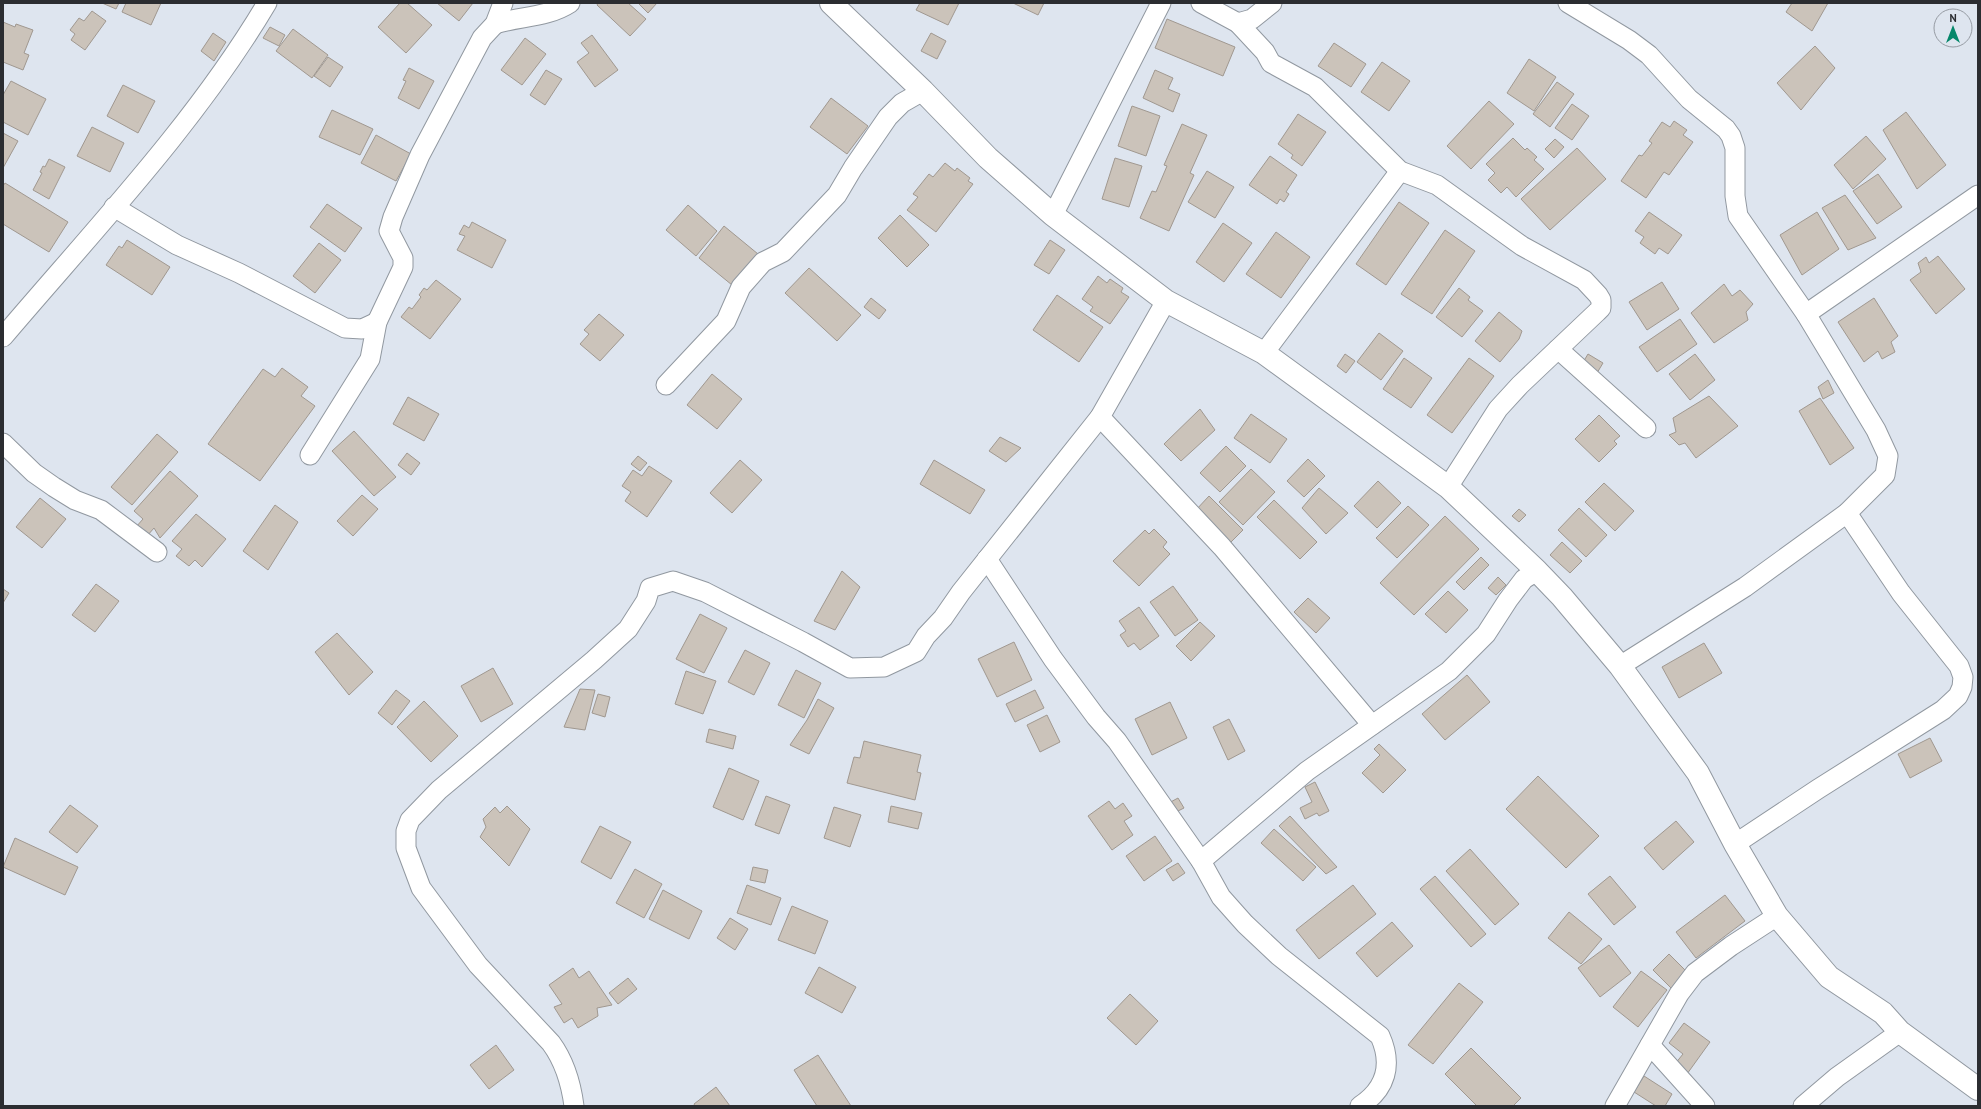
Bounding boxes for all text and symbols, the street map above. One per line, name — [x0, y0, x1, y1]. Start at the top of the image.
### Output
north arrow — [1933, 8, 1973, 48]
text: N — [1949, 11, 1957, 25]

